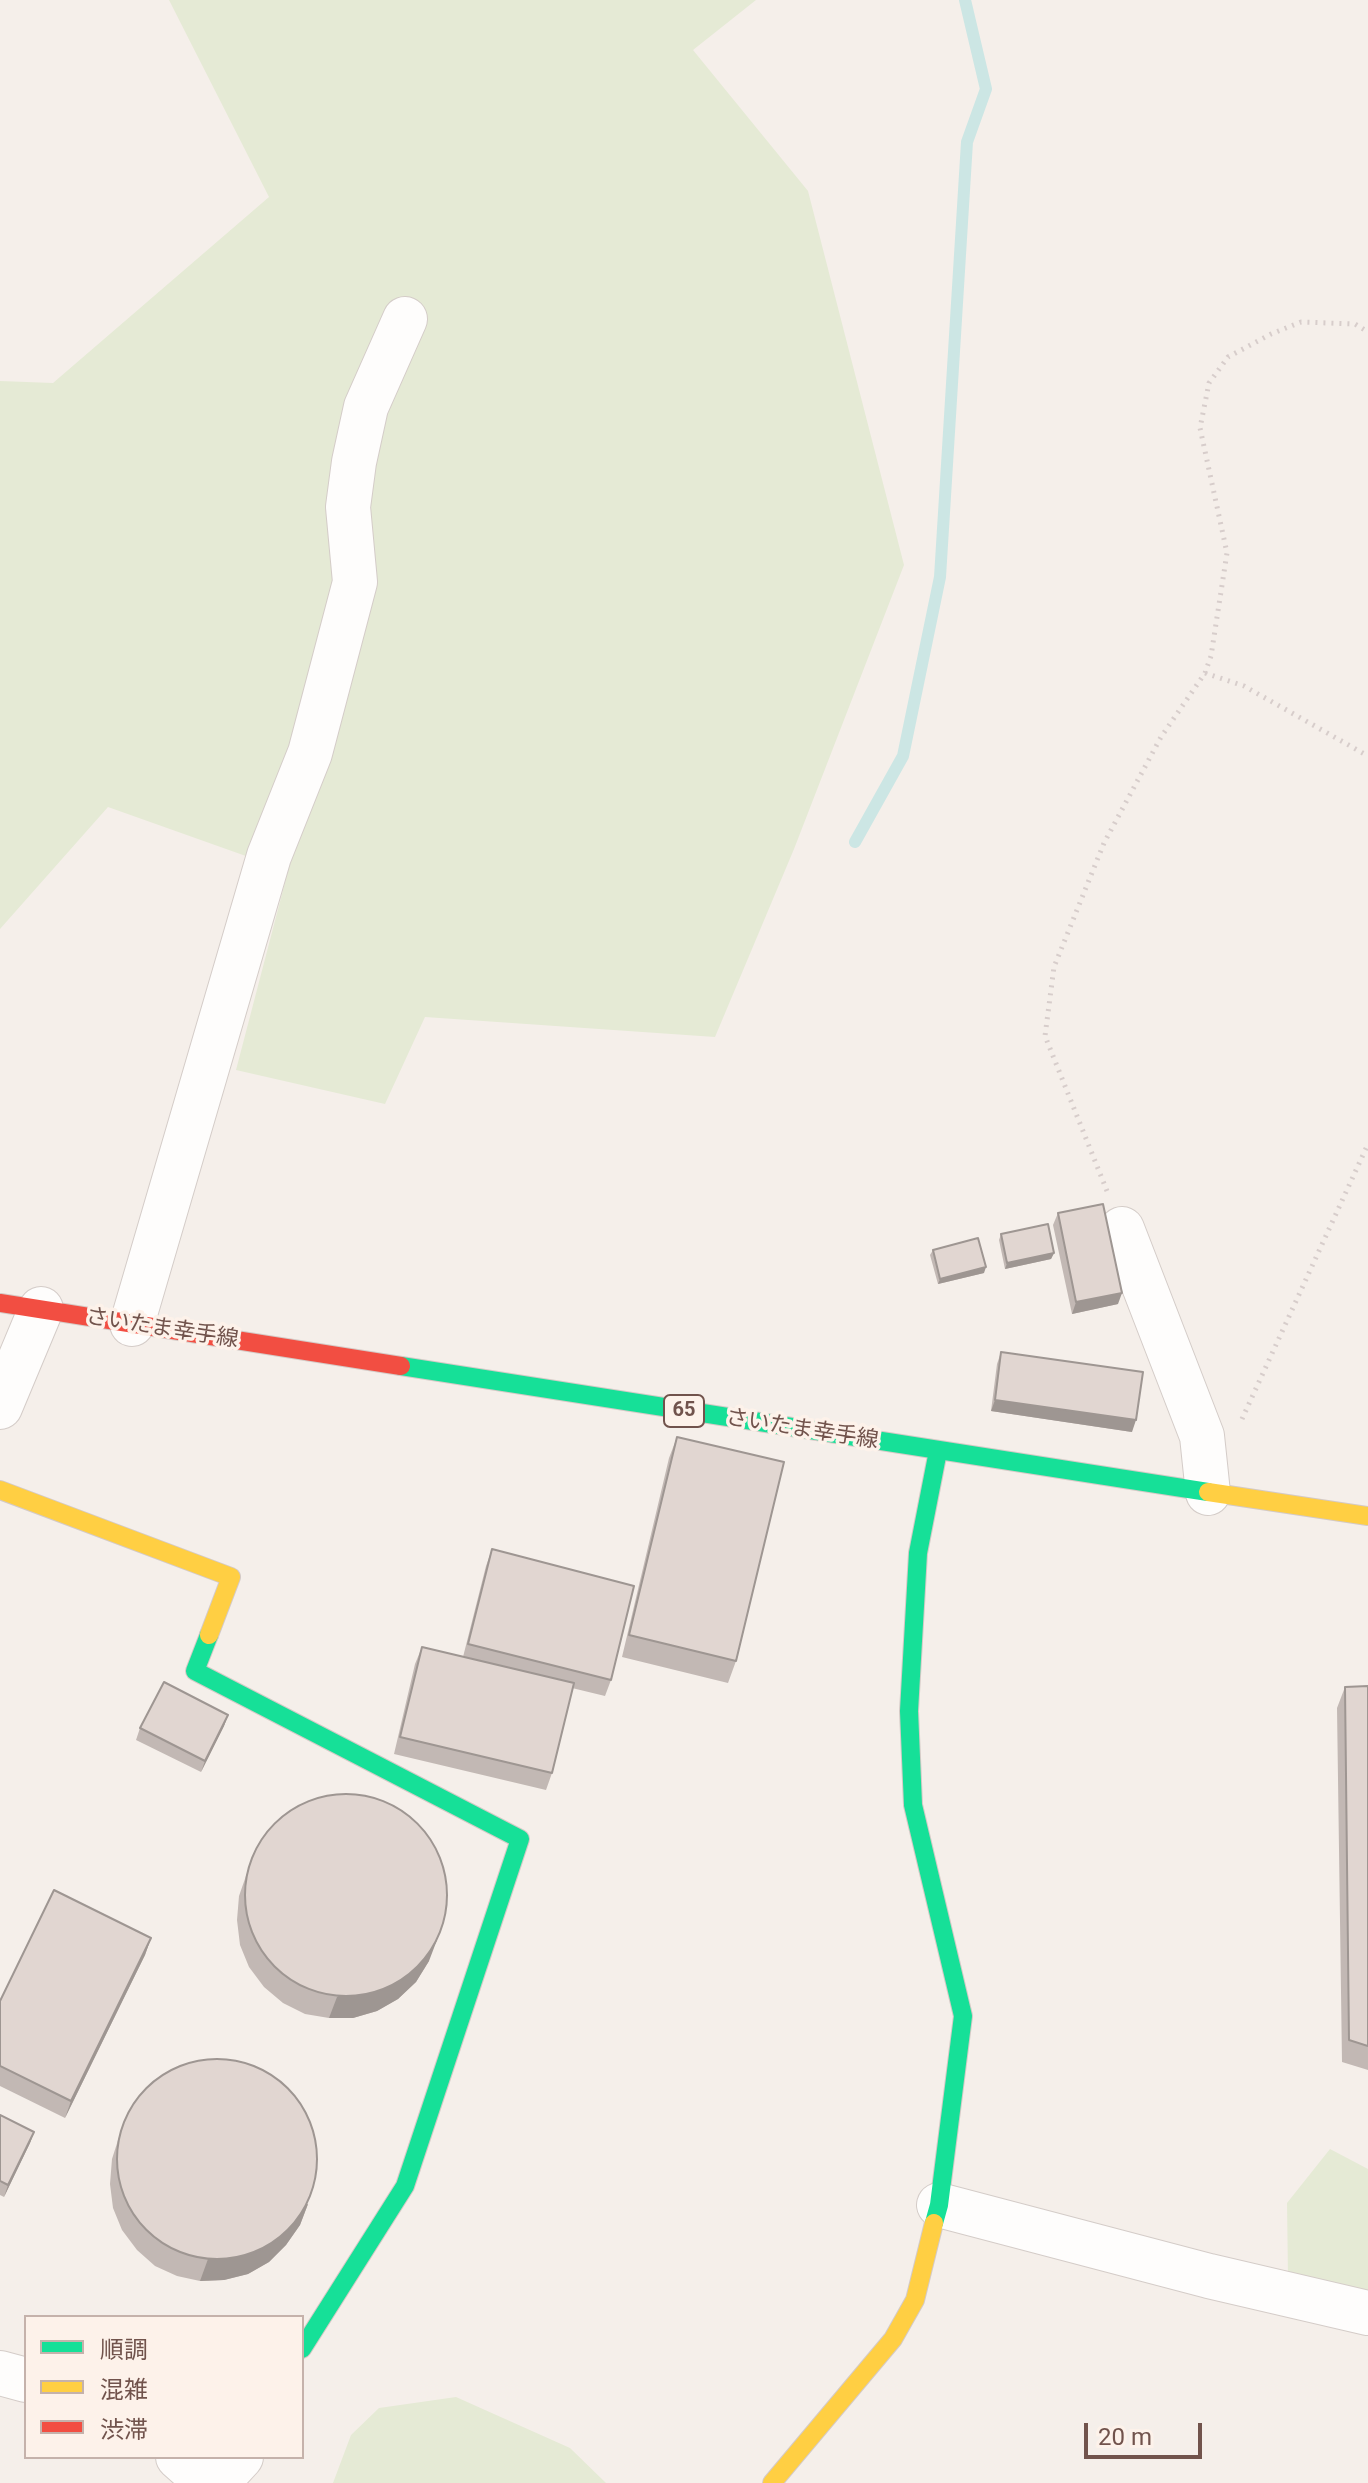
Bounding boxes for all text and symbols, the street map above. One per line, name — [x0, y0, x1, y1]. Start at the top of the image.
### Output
street label: さいたま幸手線 — [84, 1304, 240, 1354]
road number: 65 — [664, 1395, 704, 1427]
street label: さいたま幸手線 — [724, 1405, 880, 1455]
legend — [24, 2315, 304, 2459]
text: 順調 — [100, 2336, 148, 2364]
text: 混雑 — [100, 2376, 148, 2404]
scale bar — [1088, 2407, 1206, 2457]
text: 渋滞 — [100, 2416, 148, 2444]
text: 20 m — [1098, 2423, 1152, 2451]

